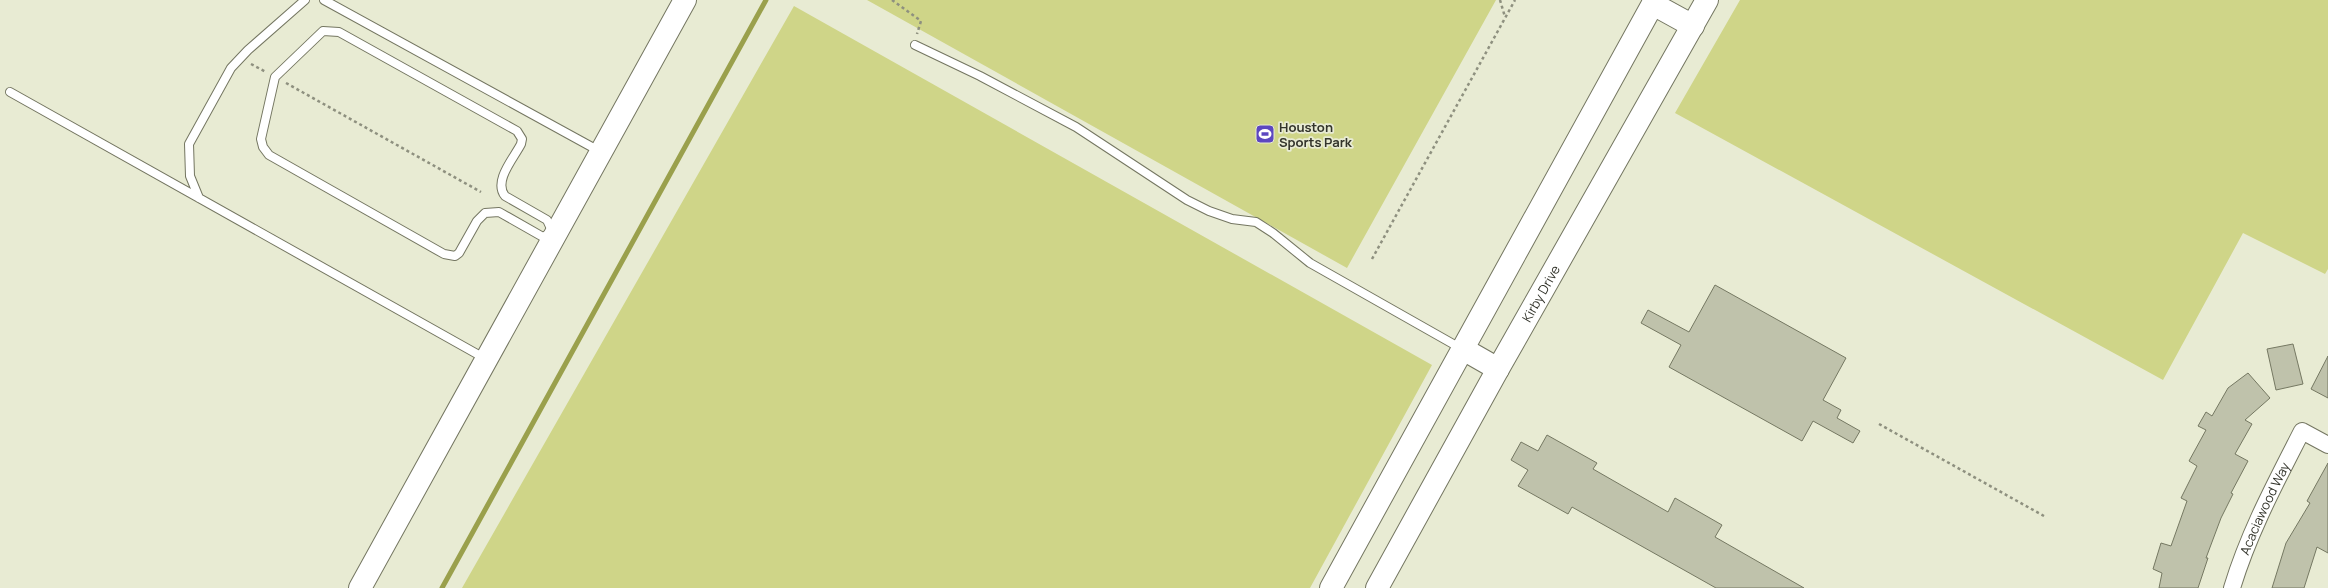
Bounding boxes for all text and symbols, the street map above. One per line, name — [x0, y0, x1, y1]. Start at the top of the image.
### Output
place label: Houston Sports Park — [1279, 118, 1353, 151]
sports icon: Houston Sports Park — [1254, 123, 1276, 145]
street label: Kirby Drive — [1517, 261, 1564, 325]
street label: Acaciawood Way — [2235, 459, 2294, 557]

